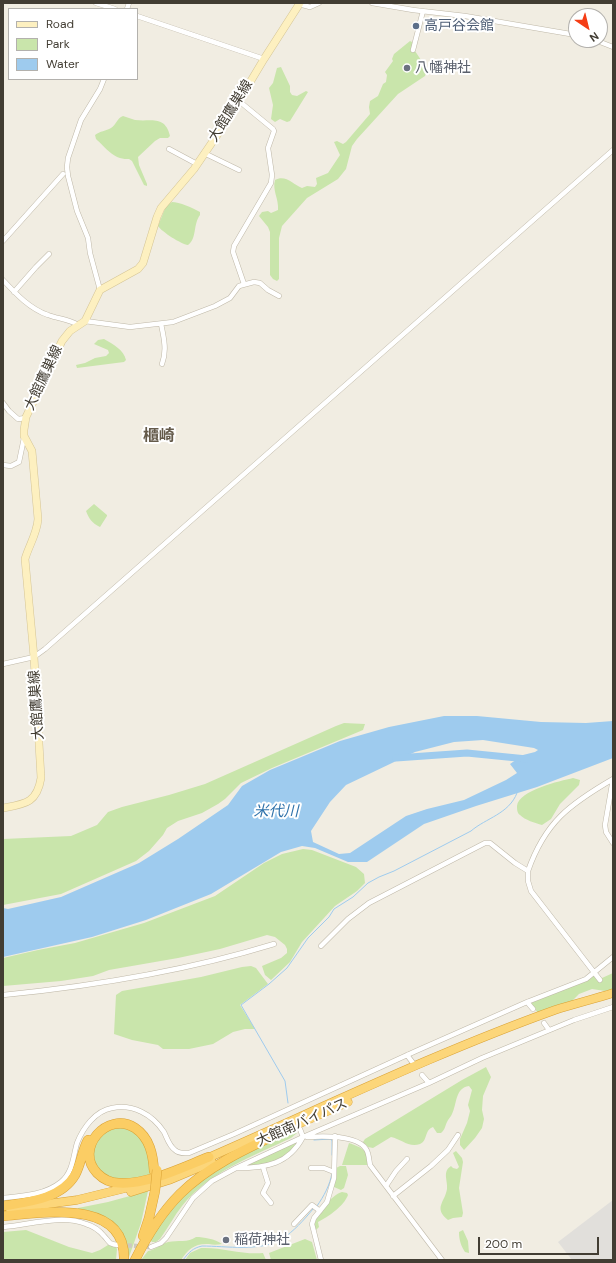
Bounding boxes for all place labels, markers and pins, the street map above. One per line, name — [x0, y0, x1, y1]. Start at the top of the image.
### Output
place label: 高戸谷会館 — [424, 18, 494, 34]
marker: 高戸谷会館 — [411, 21, 421, 31]
place label: 八幡神社 — [415, 60, 471, 76]
marker: 八幡神社 — [402, 63, 412, 73]
place label: 稲荷神社 — [234, 1232, 290, 1248]
marker: 稲荷神社 — [221, 1235, 231, 1245]

